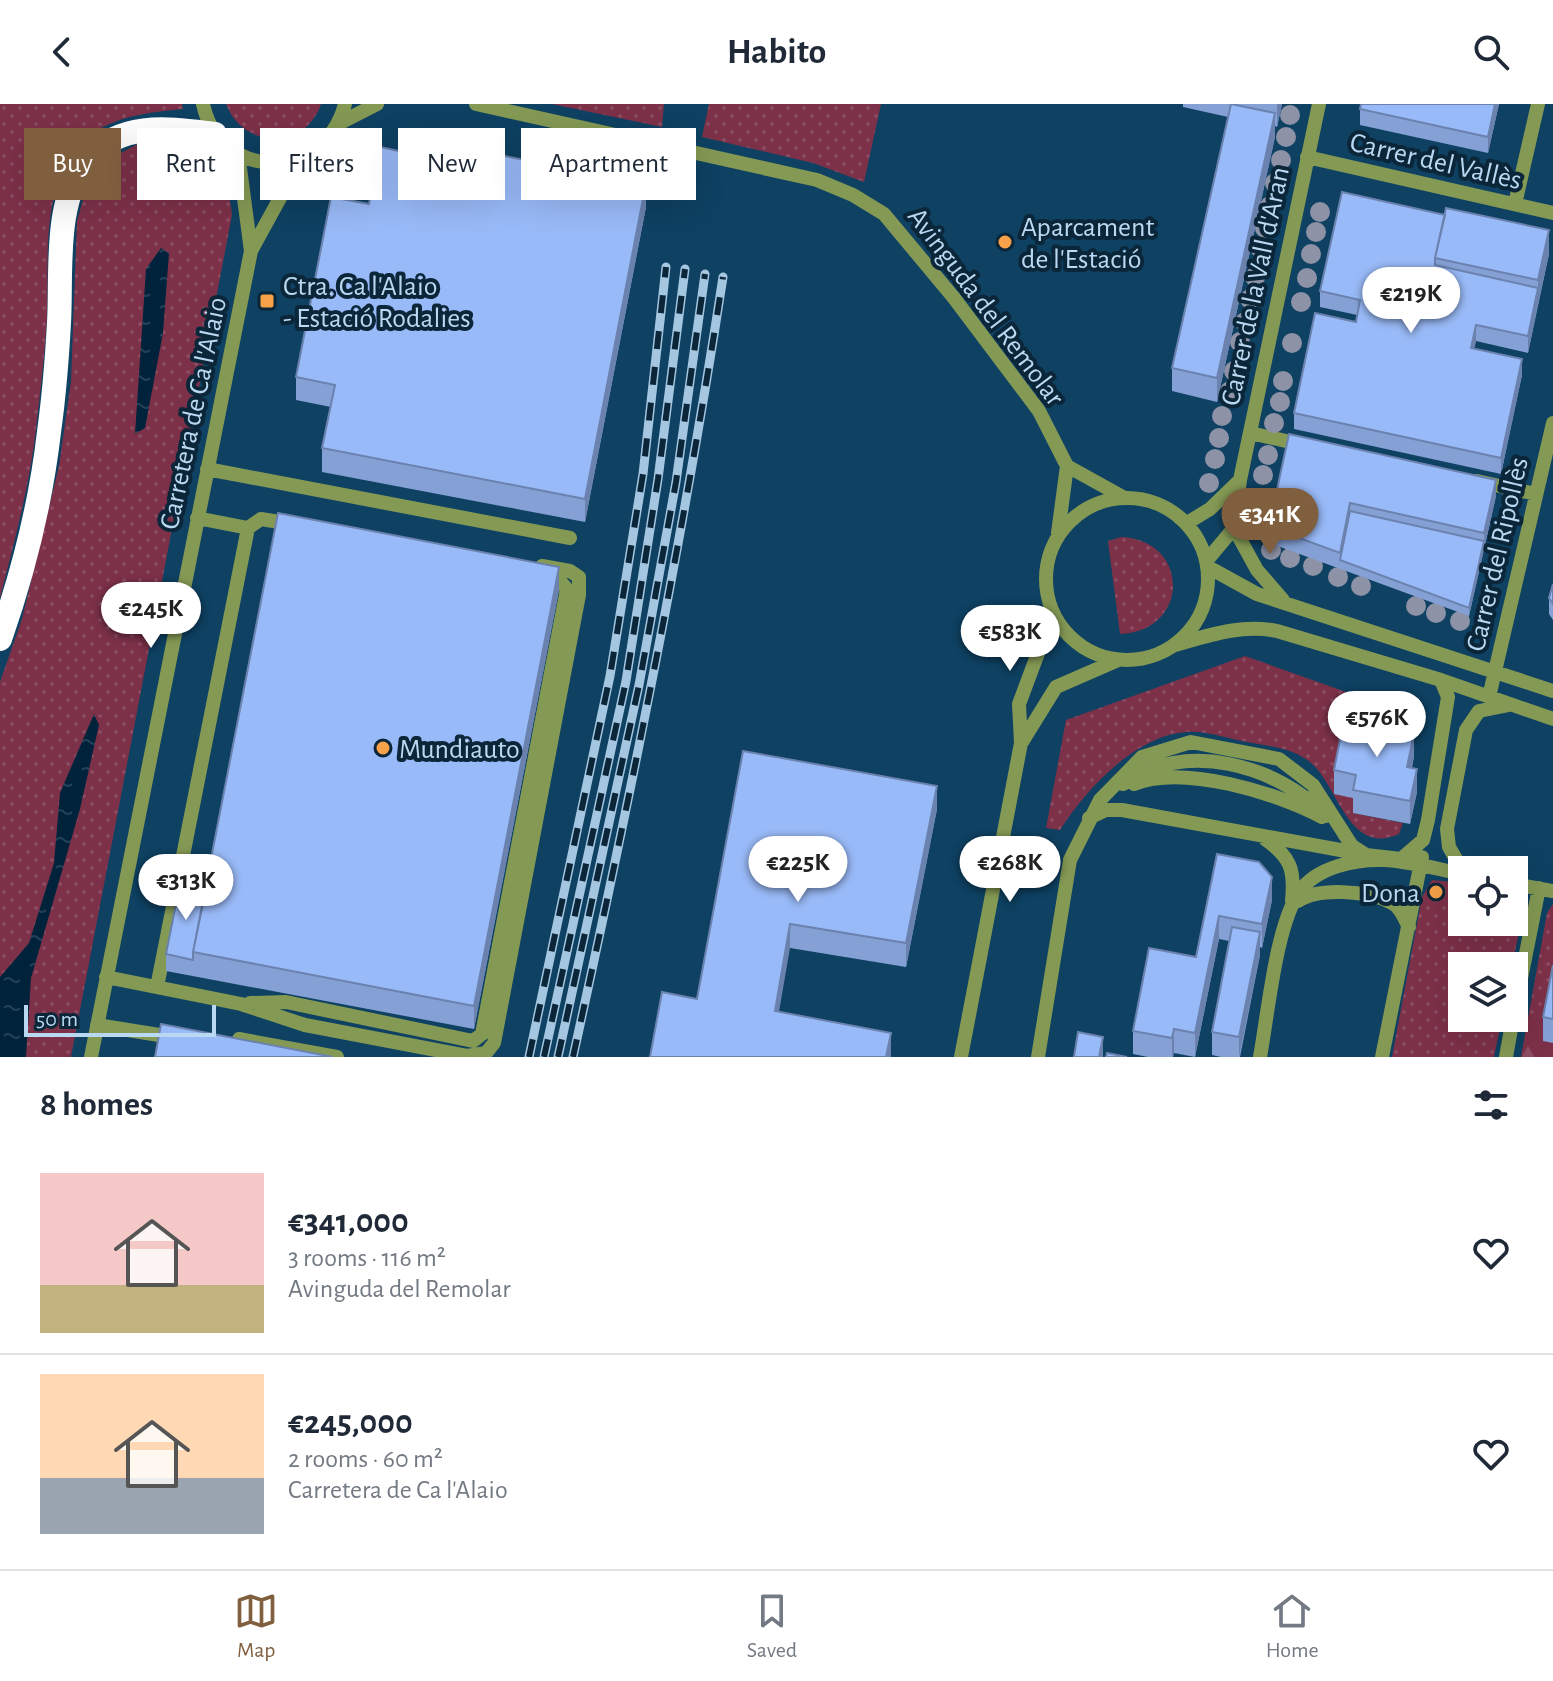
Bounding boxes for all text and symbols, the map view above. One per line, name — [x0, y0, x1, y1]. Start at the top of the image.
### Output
icon: back — [40, 30, 84, 74]
icon: search — [1469, 30, 1513, 74]
text: Habito — [727, 34, 826, 70]
chip: Buy — [24, 128, 121, 200]
chip: Rent — [137, 128, 244, 200]
chip: Filters — [260, 128, 382, 200]
chip: New — [398, 128, 505, 200]
chip: Apartment — [521, 128, 696, 200]
street label: Carrer del Vallès — [1347, 129, 1524, 195]
street label: Carrer de la Vall d'Aran — [1217, 165, 1295, 408]
street label: Avinguda del Remolar — [902, 203, 1069, 411]
place label: Aparcament de l'Estació — [1021, 214, 1154, 274]
marker: Aparcament de l'Estació — [996, 233, 1014, 251]
pin: €219K — [1355, 267, 1467, 335]
place label: Ctra. Ca l'Alaio - Estació Rodalies — [283, 273, 471, 333]
text: €219K — [1380, 280, 1442, 306]
marker: Ctra. Ca l'Alaio - Estació Rodalies — [258, 292, 276, 310]
street label: Carretera de Ca l'Alaio — [156, 295, 232, 532]
street label: Carrer del Ripollès — [1462, 455, 1534, 654]
pin: €341K — [1214, 488, 1326, 556]
text: €341K — [1240, 501, 1300, 527]
pin: €245K — [95, 582, 207, 650]
text: €245K — [119, 595, 183, 621]
pin: €583K — [954, 605, 1066, 673]
text: €583K — [979, 618, 1041, 644]
pin: €576K — [1321, 691, 1433, 759]
text: €576K — [1346, 704, 1408, 730]
place label: Mundiauto — [399, 736, 520, 764]
marker: Mundiauto — [374, 739, 392, 757]
pin: €225K — [742, 836, 854, 904]
pin: €268K — [954, 836, 1066, 904]
text: €225K — [766, 849, 830, 875]
text: €268K — [978, 849, 1042, 875]
pin: €313K — [130, 854, 242, 922]
map controls — [1448, 856, 1528, 1032]
button: locate — [1448, 856, 1528, 936]
text: €313K — [156, 867, 216, 893]
place label: Dona — [1361, 880, 1420, 908]
marker: Dona — [1427, 883, 1445, 901]
button: layers — [1448, 952, 1528, 1032]
scale bar — [24, 1001, 216, 1037]
text: 50 m — [36, 1008, 78, 1030]
icon: filters — [1469, 1083, 1513, 1127]
text: 8 homes — [40, 1088, 153, 1122]
icon: home — [104, 1205, 200, 1301]
text: €341,000 — [288, 1205, 409, 1239]
icon: heart — [1469, 1231, 1513, 1275]
text: 3 rooms · 116 m² — [288, 1245, 446, 1271]
text: Avinguda del Remolar — [288, 1276, 511, 1302]
icon: home — [104, 1406, 200, 1502]
text: €245,000 — [288, 1406, 413, 1440]
icon: heart — [1469, 1432, 1513, 1476]
text: 2 rooms · 60 m² — [288, 1446, 443, 1472]
text: Carretera de Ca l'Alaio — [288, 1477, 508, 1503]
tab: Map — [234, 1589, 278, 1663]
tab: Saved — [747, 1589, 797, 1663]
tab: Home — [1266, 1589, 1319, 1663]

